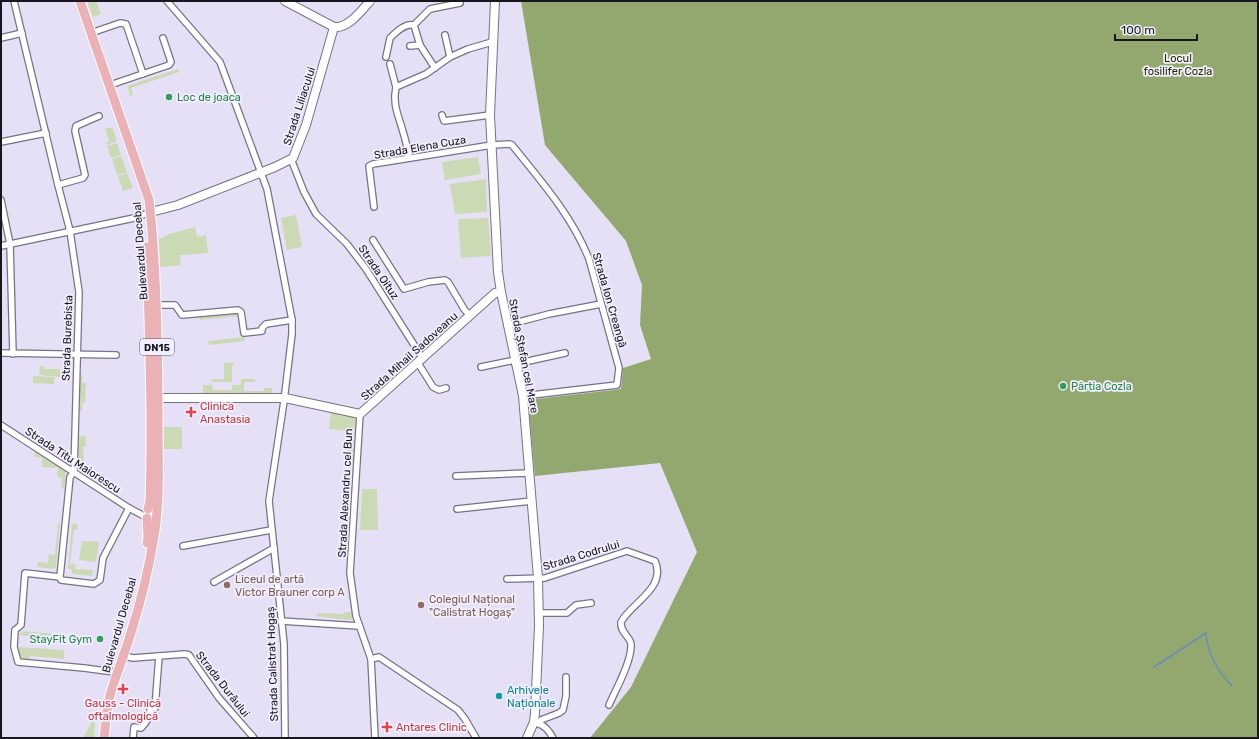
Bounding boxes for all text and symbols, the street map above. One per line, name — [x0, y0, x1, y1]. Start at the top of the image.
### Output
scale bar — [1115, 16, 1197, 42]
text: 100 m — [1121, 23, 1155, 37]
park label: Locul fosilifer Cozla — [1144, 52, 1212, 78]
street label: Strada Liliacului — [281, 65, 318, 147]
place label: Loc de joaca — [177, 91, 241, 104]
marker: Loc de joaca — [164, 92, 174, 102]
street label: Strada Elena Cuza — [373, 133, 467, 162]
street label: Bulevardul Decebal — [131, 201, 150, 301]
street label: Strada Oituz — [356, 242, 402, 302]
street label: Strada Ion Creangă — [590, 251, 629, 349]
street label: Strada Burebista — [60, 295, 75, 381]
street label: Strada Ștefan cel Mare — [506, 298, 541, 414]
street label: Strada Mihail Sadoveanu — [358, 309, 460, 403]
road number: DN15 — [140, 339, 174, 355]
place label: Pârtia Cozla — [1071, 380, 1132, 393]
marker: Pârtia Cozla — [1058, 381, 1068, 391]
place label: Clinica Anastasia — [200, 400, 250, 426]
marker: Clinica Anastasia — [185, 406, 197, 418]
street label: Strada Titu Maiorescu — [23, 425, 123, 496]
street label: Strada Alexandru cel Bun — [336, 428, 355, 558]
street label: Strada Codrului — [541, 538, 621, 573]
place label: Liceul de artă Victor Brauner corp A — [235, 573, 345, 599]
street label: Bulevardul Decebal — [100, 576, 139, 674]
marker: Liceul de artă Victor Brauner corp A — [222, 580, 232, 590]
place label: Colegiul Național "Calistrat Hogaș" — [429, 593, 515, 619]
marker: Colegiul Național "Calistrat Hogaș" — [416, 600, 426, 610]
street label: Strada Calistrat Hogaș — [264, 606, 281, 722]
place label: StayFit Gym — [29, 633, 92, 646]
marker: StayFit Gym — [95, 634, 105, 644]
street label: Strada Durăului — [193, 649, 252, 720]
marker: Gauss - Clinică oftalmologică — [117, 683, 129, 695]
place label: Arhivele Naționale — [507, 684, 556, 710]
marker: Arhivele Naționale — [494, 691, 504, 701]
place label: Gauss - Clinică oftalmologică — [85, 697, 161, 723]
marker: Antares Clinic — [381, 721, 393, 733]
place label: Antares Clinic — [396, 721, 467, 734]

